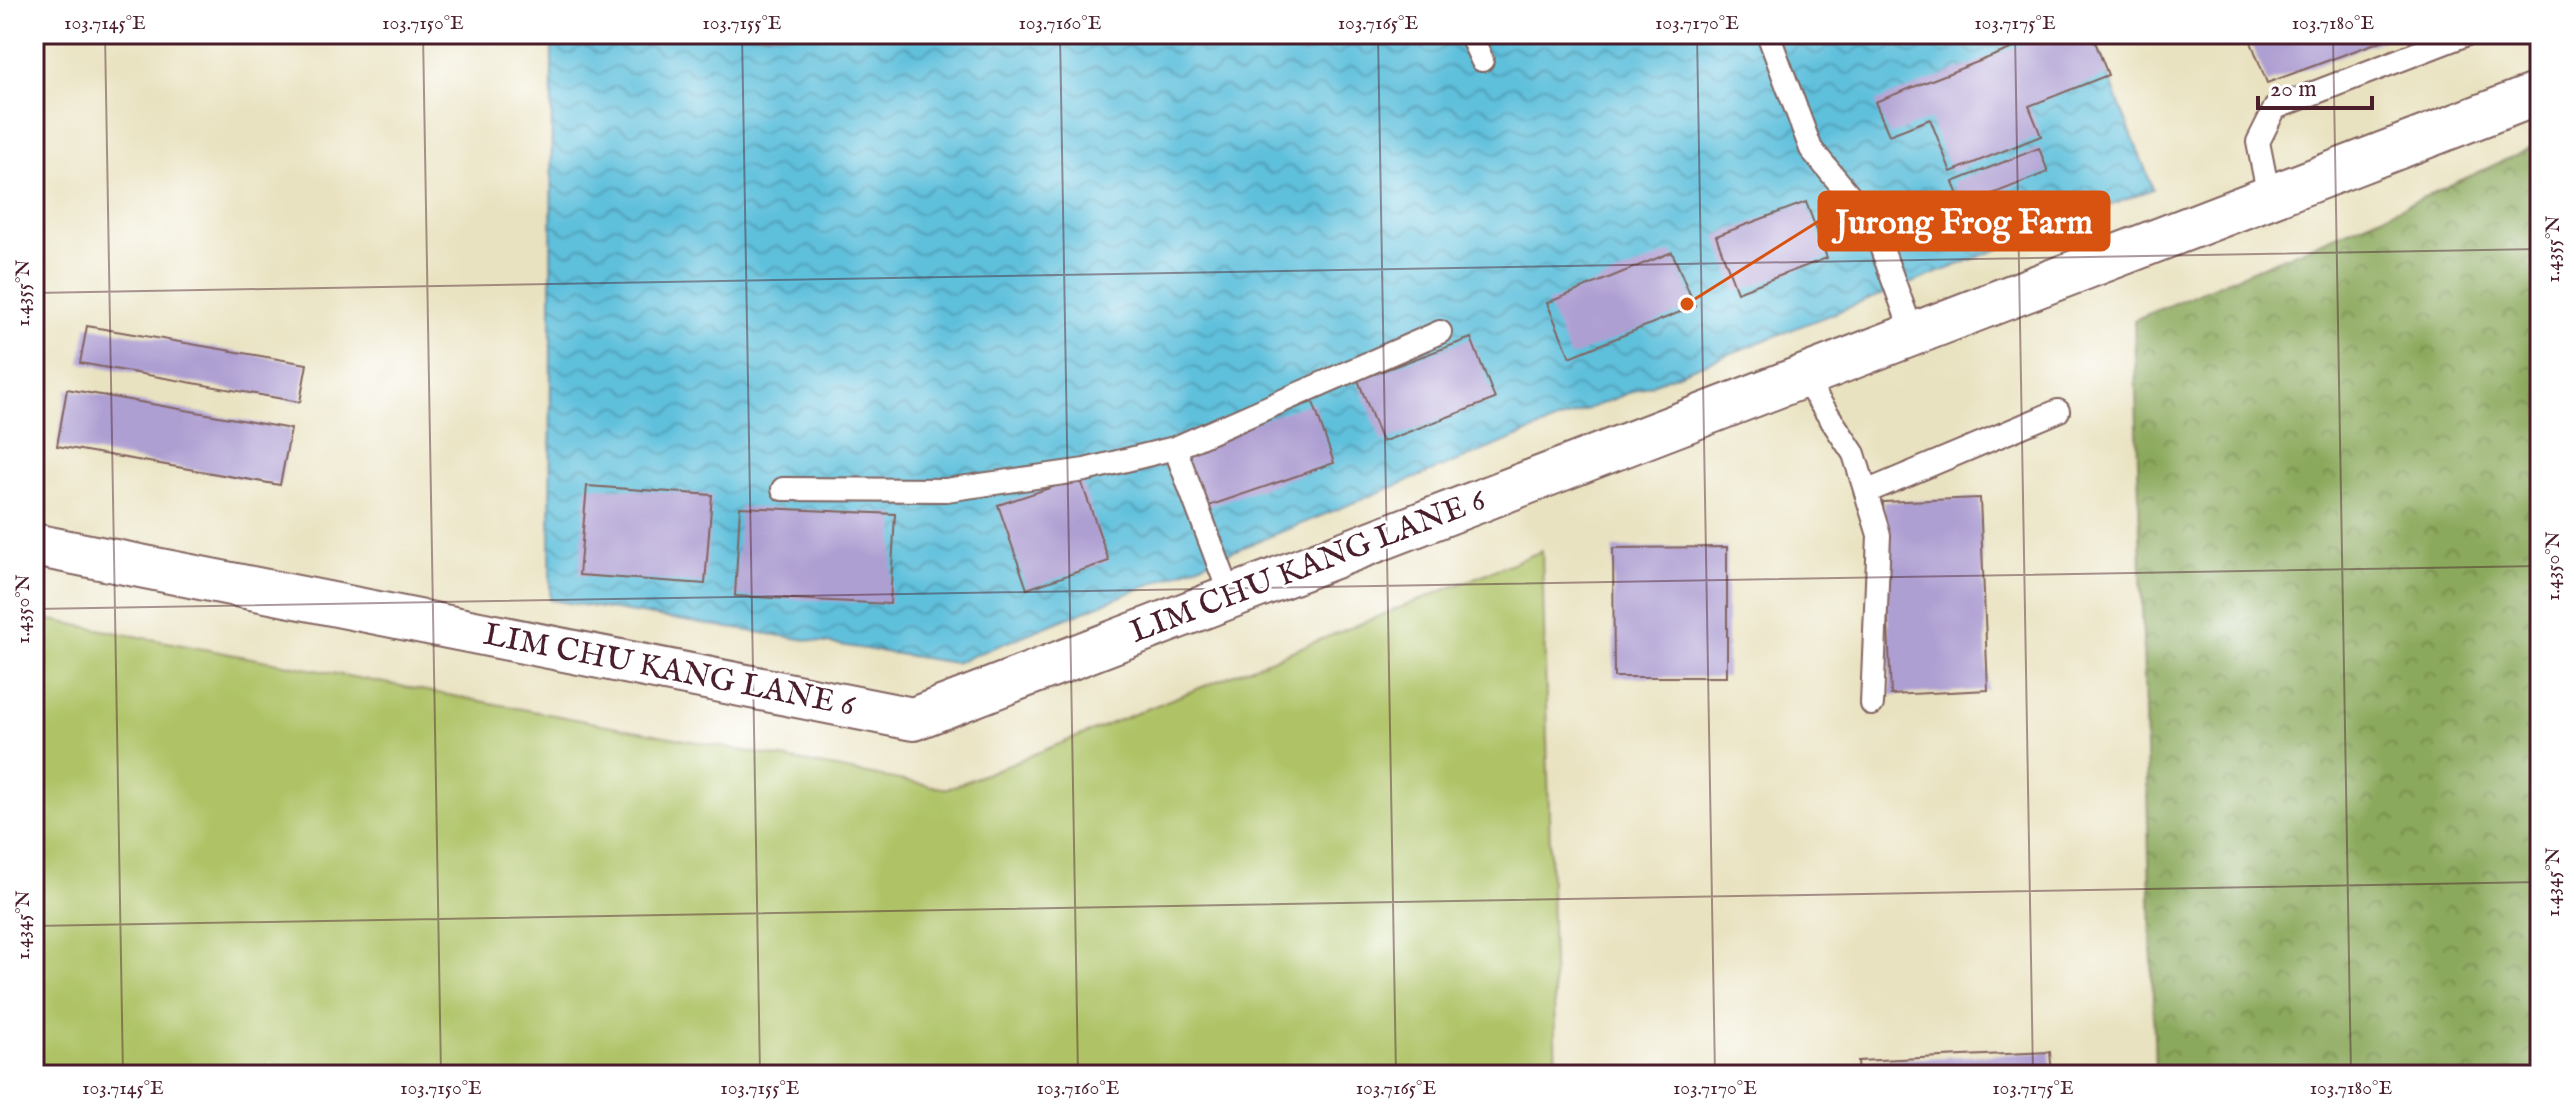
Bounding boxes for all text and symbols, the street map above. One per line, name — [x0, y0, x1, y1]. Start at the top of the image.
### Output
text: 103.7145°E — [64, 11, 146, 36]
text: 103.7150°E — [382, 11, 464, 36]
text: 103.7155°E — [702, 11, 782, 36]
text: 103.7160°E — [1018, 11, 1102, 36]
text: 103.7165°E — [1338, 11, 1418, 36]
text: 103.7170°E — [1655, 11, 1739, 36]
text: 103.7175°E — [1974, 11, 2056, 36]
text: 103.7180°E — [2292, 11, 2374, 36]
scale bar — [2258, 60, 2372, 110]
text: 20 m — [2270, 74, 2317, 105]
callout: Jurong Frog Farm — [1819, 192, 2109, 250]
text: Jurong Frog Farm — [1831, 202, 2093, 245]
text: 1.4355°N — [2541, 215, 2566, 283]
text: 1.4355°N — [11, 259, 36, 327]
street label: LIM CHU KANG LANE 6 — [1125, 480, 1492, 654]
text: 1.4350°N — [2541, 531, 2566, 601]
text: 1.4350°N — [11, 574, 36, 644]
street label: LIM CHU KANG LANE 6 — [480, 615, 859, 727]
text: 1.4345°N — [2541, 847, 2566, 917]
text: 1.4345°N — [11, 890, 36, 960]
text: 103.7145°E — [82, 1076, 164, 1101]
text: 103.7150°E — [400, 1076, 482, 1101]
text: 103.7155°E — [720, 1076, 800, 1101]
text: 103.7160°E — [1036, 1076, 1120, 1101]
text: 103.7165°E — [1356, 1076, 1436, 1101]
text: 103.7170°E — [1673, 1076, 1757, 1101]
text: 103.7175°E — [1992, 1076, 2074, 1101]
text: 103.7180°E — [2310, 1076, 2392, 1101]

